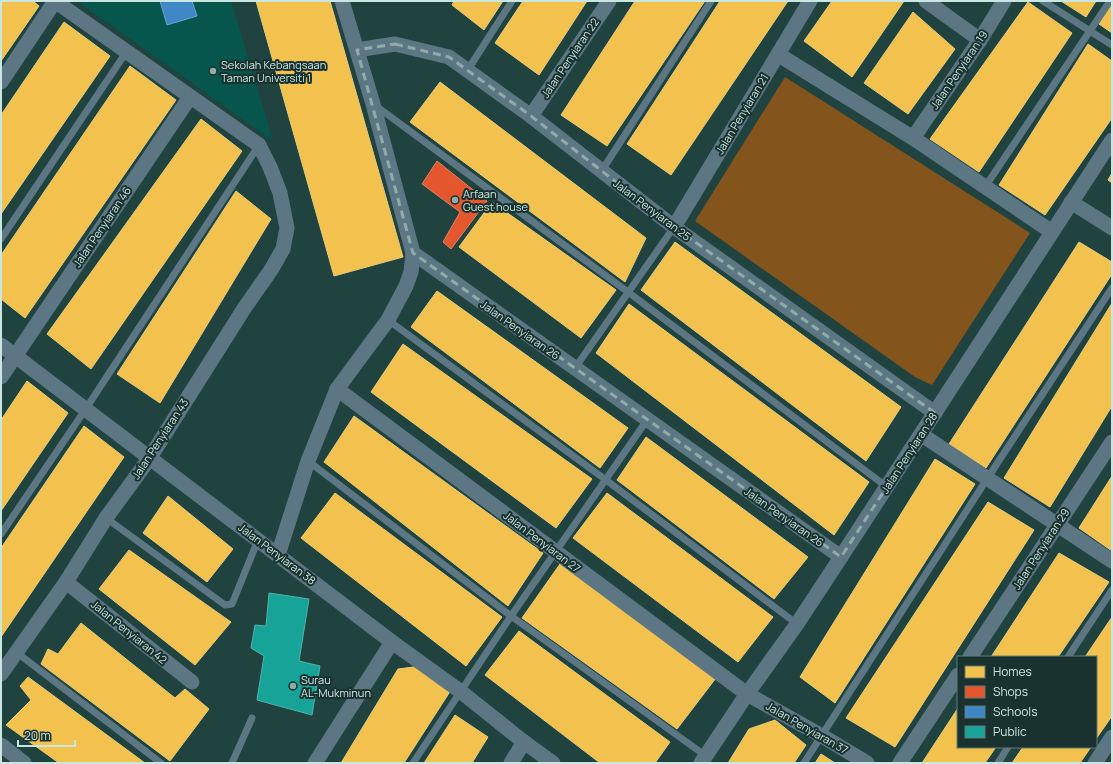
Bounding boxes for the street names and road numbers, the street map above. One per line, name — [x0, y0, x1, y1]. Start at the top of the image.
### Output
street label: Jalan Penyiaran 22 — [537, 15, 602, 101]
street label: Jalan Penyiaran 19 — [927, 27, 991, 112]
street label: Jalan Penyiaran 21 — [712, 71, 772, 157]
street label: Jalan Penyiaran 25 — [610, 175, 694, 244]
street label: Jalan Penyiaran 46 — [69, 183, 134, 270]
street label: Jalan Penyiaran 26 — [477, 296, 563, 363]
street label: Jalan Penyiaran 43 — [128, 395, 191, 482]
street label: Jalan Penyiaran 28 — [877, 409, 940, 496]
street label: Jalan Penyiaran 26 — [741, 483, 827, 550]
street label: Jalan Penyiaran 29 — [1009, 505, 1073, 592]
street label: Jalan Penyiaran 27 — [501, 508, 584, 575]
street label: Jalan Penyiaran 38 — [236, 520, 319, 588]
street label: Jalan Penyiaran 42 — [88, 596, 170, 667]
street label: Jalan Penyiaran 37 — [763, 698, 851, 757]

